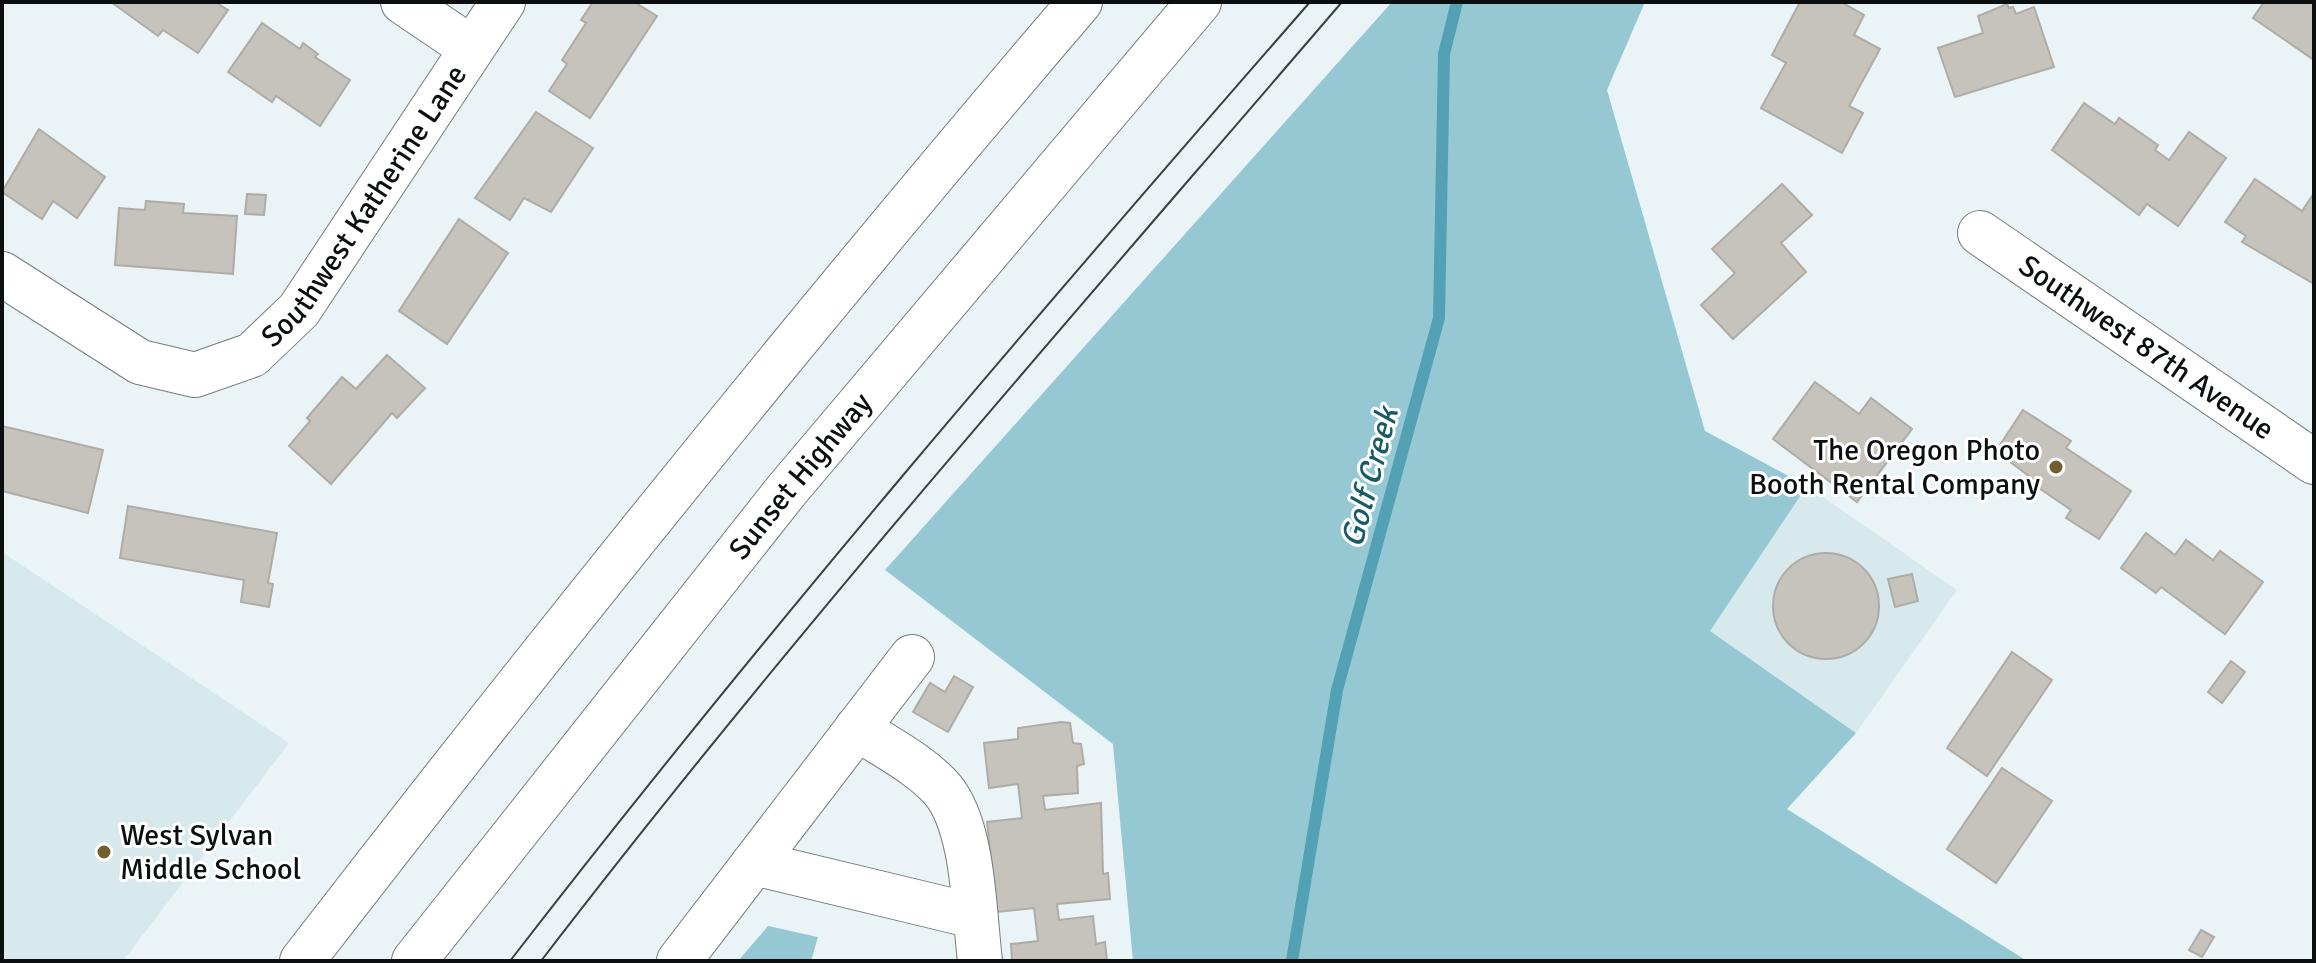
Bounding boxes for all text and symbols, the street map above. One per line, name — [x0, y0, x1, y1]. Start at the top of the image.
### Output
street label: Southwest Katherine Lane — [254, 58, 475, 355]
street label: Southwest 87th Avenue — [2012, 247, 2281, 448]
street label: Sunset Highway — [721, 385, 880, 567]
water label: Golf Creek — [1332, 400, 1408, 551]
place label: The Oregon Photo Booth Rental Company — [1749, 432, 2040, 503]
marker: The Oregon Photo Booth Rental Company — [2047, 458, 2065, 476]
place label: West Sylvan Middle School — [120, 817, 301, 888]
marker: West Sylvan Middle School — [95, 843, 113, 861]

